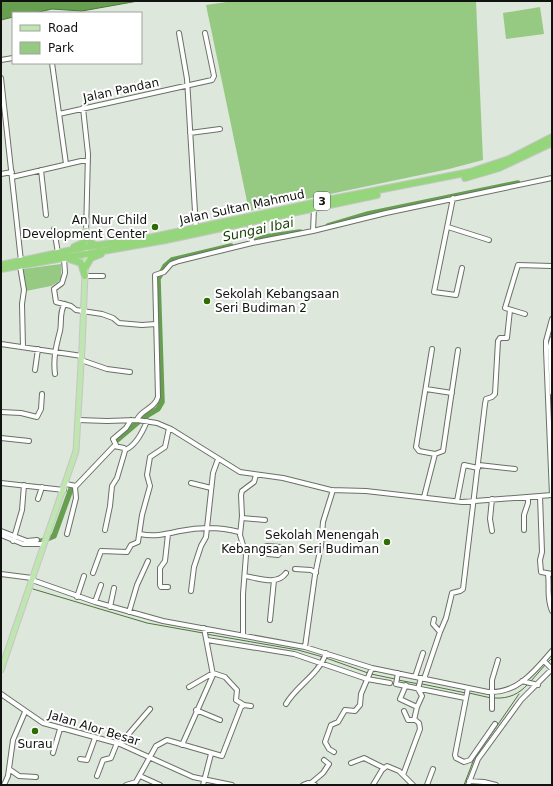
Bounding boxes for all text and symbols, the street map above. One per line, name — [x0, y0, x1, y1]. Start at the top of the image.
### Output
legend — [12, 12, 142, 64]
text: Road — [48, 21, 78, 35]
text: Park — [48, 41, 74, 55]
street label: Jalan Pandan — [81, 75, 160, 105]
street label: Jalan Sultan Mahmud — [177, 187, 306, 227]
road number: 3 — [314, 192, 330, 210]
place label: An Nur Child Development Center — [22, 213, 147, 241]
water label: Sungai Ibai — [221, 215, 295, 244]
marker: An Nur Child Development Center — [150, 222, 160, 232]
place label: Sekolah Kebangsaan Seri Budiman 2 — [215, 287, 339, 315]
marker: Sekolah Kebangsaan Seri Budiman 2 — [202, 296, 212, 306]
place label: Sekolah Menengah Kebangsaan Seri Budiman — [221, 528, 379, 556]
marker: Sekolah Menengah Kebangsaan Seri Budiman — [382, 537, 392, 547]
street label: Jalan Alor Besar — [46, 707, 141, 749]
marker: Surau — [30, 726, 40, 736]
place label: Surau — [17, 737, 53, 751]

